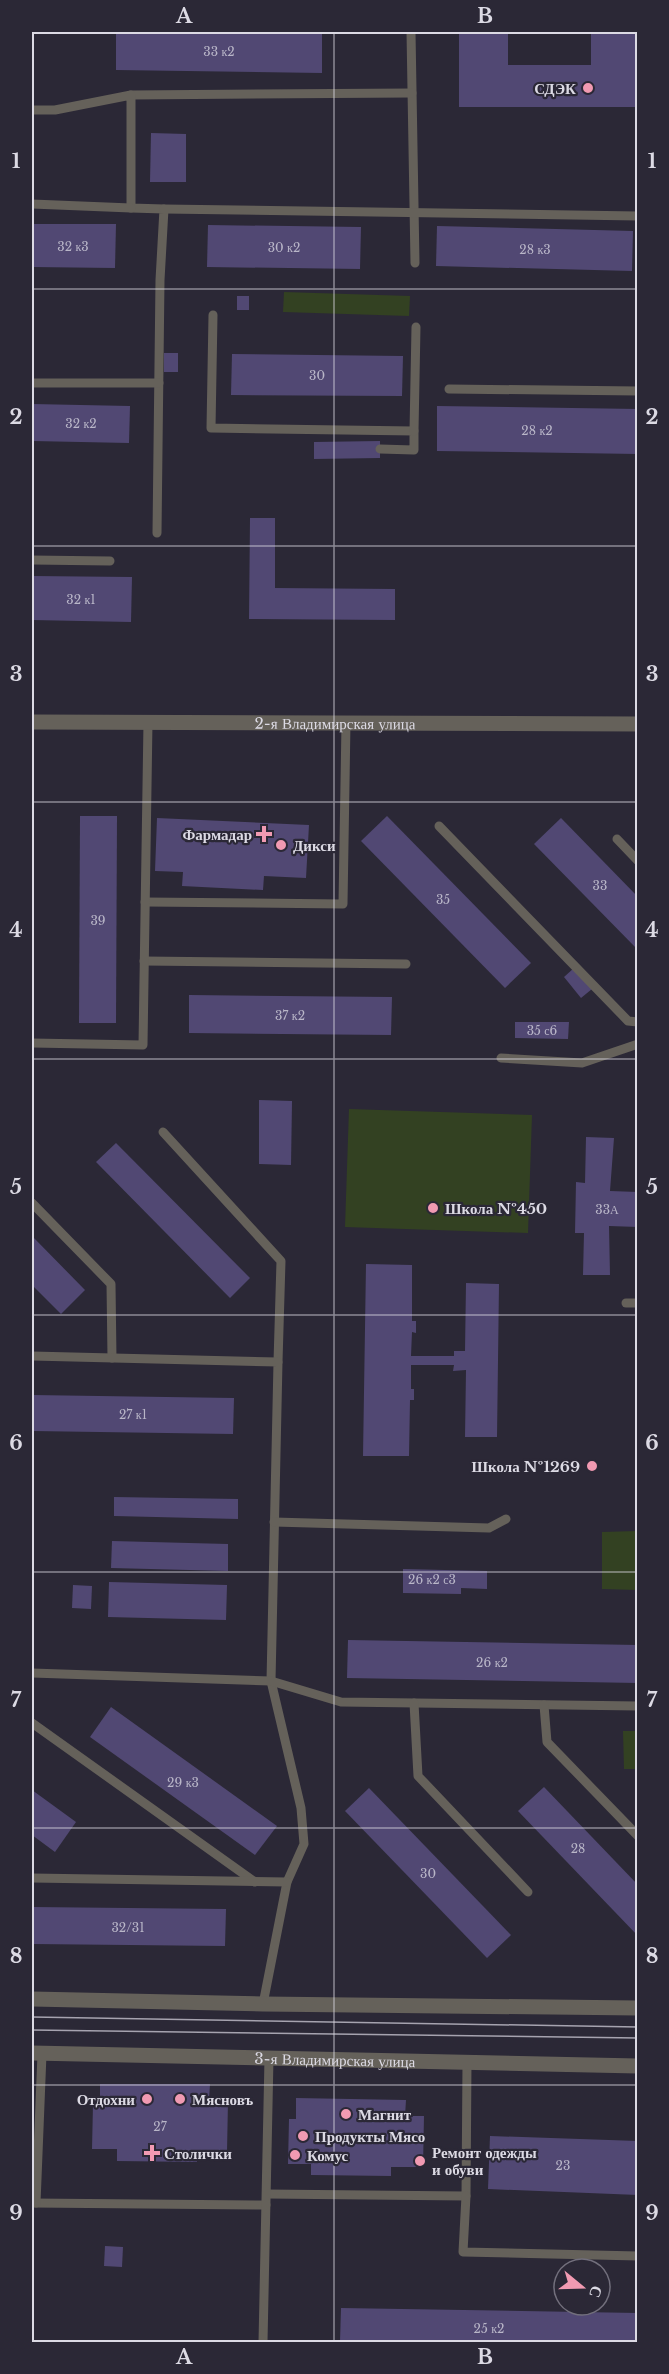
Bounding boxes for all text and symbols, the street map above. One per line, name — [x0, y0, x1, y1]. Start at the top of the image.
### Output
text: A — [175, 4, 193, 28]
text: B — [477, 4, 493, 28]
house number: 33 к2 — [203, 44, 235, 59]
place label: СДЭК — [534, 79, 576, 98]
marker: СДЭК — [581, 81, 595, 95]
text: 1 — [12, 149, 21, 173]
text: 1 — [648, 149, 657, 173]
house number: 32 к3 — [57, 239, 89, 254]
house number: 30 к2 — [268, 240, 300, 255]
house number: 28 к3 — [519, 242, 551, 257]
house number: 30 — [309, 368, 325, 383]
text: 2 — [9, 405, 23, 429]
text: 2 — [645, 405, 659, 429]
house number: 32 к2 — [65, 416, 97, 431]
house number: 28 к2 — [521, 423, 553, 438]
house number: 32 к1 — [66, 592, 96, 607]
text: 3 — [10, 662, 22, 686]
text: 3 — [646, 662, 658, 686]
street label: 2-я Владимирская улица — [254, 713, 416, 733]
place label: Фармадар — [182, 825, 252, 844]
marker: Фармадар — [257, 827, 271, 841]
place label: Дикси — [293, 836, 336, 855]
marker: Дикси — [274, 838, 288, 852]
house number: 33 — [593, 878, 607, 893]
house number: 35 — [436, 892, 450, 907]
house number: 39 — [90, 913, 106, 928]
text: 4 — [9, 918, 23, 942]
text: 4 — [645, 918, 659, 942]
house number: 37 к2 — [275, 1008, 305, 1023]
house number: 35 с6 — [527, 1023, 558, 1038]
text: 5 — [10, 1175, 22, 1199]
text: 5 — [646, 1175, 658, 1199]
place label: Школа №450 — [445, 1199, 547, 1218]
marker: Школа №450 — [426, 1201, 440, 1215]
house number: 33А — [595, 1202, 619, 1217]
house number: 27 к1 — [119, 1407, 147, 1422]
text: 6 — [9, 1431, 23, 1455]
text: 6 — [645, 1431, 659, 1455]
place label: Школа №1269 — [472, 1457, 580, 1476]
marker: Школа №1269 — [585, 1459, 599, 1473]
house number: 26 к2 с3 — [408, 1572, 456, 1587]
house number: 26 к2 — [476, 1655, 508, 1670]
text: 7 — [11, 1688, 22, 1712]
text: 7 — [647, 1688, 658, 1712]
house number: 29 к3 — [167, 1775, 199, 1790]
house number: 28 — [571, 1841, 585, 1856]
house number: 30 — [420, 1866, 436, 1881]
house number: 32/31 — [111, 1920, 145, 1935]
text: 8 — [10, 1944, 22, 1968]
text: 8 — [646, 1944, 658, 1968]
street label: 3-я Владимирская улица — [254, 2048, 416, 2071]
place label: Отдохни — [77, 2090, 135, 2109]
place label: Мясновъ — [192, 2090, 253, 2109]
marker: Отдохни — [140, 2092, 154, 2106]
marker: Мясновъ — [173, 2092, 187, 2106]
place label: Магнит — [358, 2105, 412, 2124]
marker: Магнит — [339, 2107, 353, 2121]
house number: 27 — [153, 2119, 168, 2134]
place label: Продукты Мясо — [315, 2127, 425, 2146]
marker: Продукты Мясо — [296, 2129, 310, 2143]
place label: Ремонт одежды и обуви — [432, 2143, 537, 2179]
place label: Столички — [164, 2144, 232, 2163]
marker: Столички — [145, 2146, 159, 2160]
place label: Комус — [307, 2146, 349, 2165]
marker: Комус — [288, 2148, 302, 2162]
marker: Ремонт одежды и обуви — [413, 2154, 427, 2168]
house number: 23 — [556, 2158, 570, 2173]
text: 9 — [9, 2201, 23, 2225]
text: 9 — [645, 2201, 659, 2225]
north arrow — [552, 2257, 612, 2317]
text: С — [585, 2283, 608, 2301]
house number: 25 к2 — [474, 2321, 504, 2336]
text: A — [175, 2345, 193, 2369]
text: B — [477, 2345, 493, 2369]

